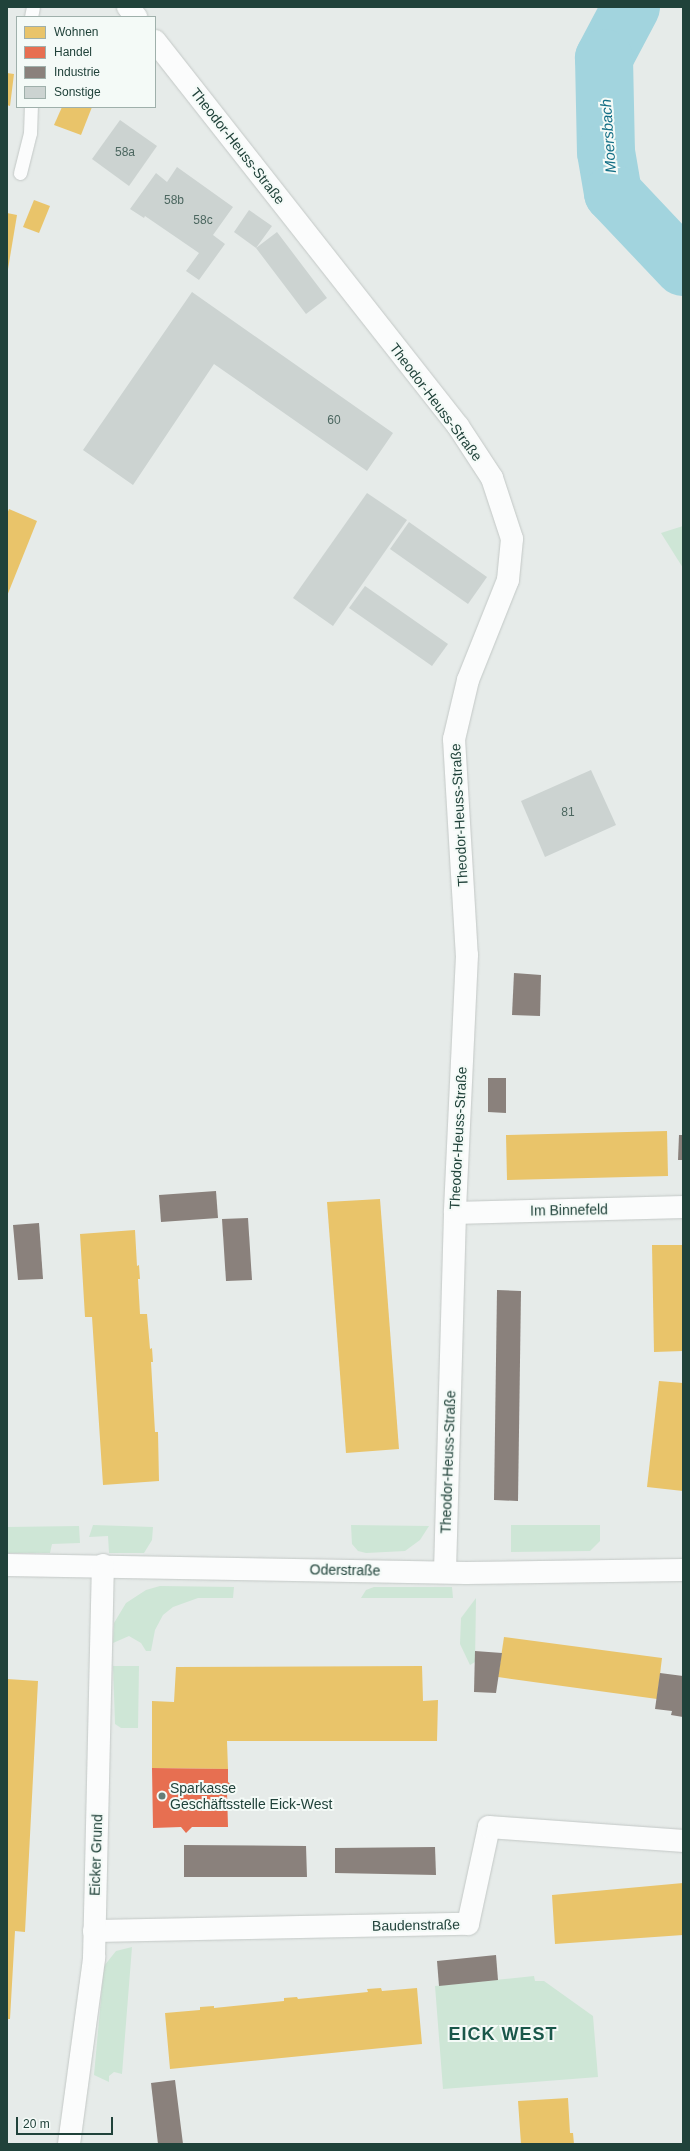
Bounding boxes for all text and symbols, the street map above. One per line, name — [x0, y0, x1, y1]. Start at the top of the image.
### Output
legend — [16, 16, 156, 108]
text: Wohnen — [54, 25, 98, 39]
text: Handel — [54, 45, 92, 59]
text: Industrie — [54, 65, 100, 79]
street label: Theodor-Heuss-Straße — [187, 84, 289, 208]
text: Sonstige — [54, 85, 101, 99]
water label: Moersbach — [596, 98, 620, 174]
house number: 58a — [115, 146, 135, 160]
house number: 58b — [164, 194, 184, 208]
house number: 58c — [193, 214, 213, 228]
street label: Theodor-Heuss-Straße — [386, 340, 486, 464]
house number: 60 — [327, 414, 341, 428]
street label: Theodor-Heuss-Straße — [447, 743, 471, 887]
house number: 81 — [561, 806, 575, 820]
street label: Theodor-Heuss-Straße — [446, 1066, 470, 1210]
street label: Im Binnefeld — [530, 1201, 608, 1219]
street label: Theodor-Heuss-Straße — [437, 1390, 459, 1534]
street label: Oderstraße — [309, 1561, 381, 1579]
place label: Sparkasse Geschäftsstelle Eick-West — [170, 1780, 332, 1812]
marker: Sparkasse Geschäftsstelle Eick-West — [157, 1791, 167, 1801]
street label: Eicker Grund — [86, 1814, 106, 1896]
street label: Baudenstraße — [372, 1916, 460, 1934]
district label: EICK WEST — [448, 2023, 558, 2045]
scale bar — [18, 2109, 115, 2135]
text: 20 m — [23, 2117, 50, 2131]

